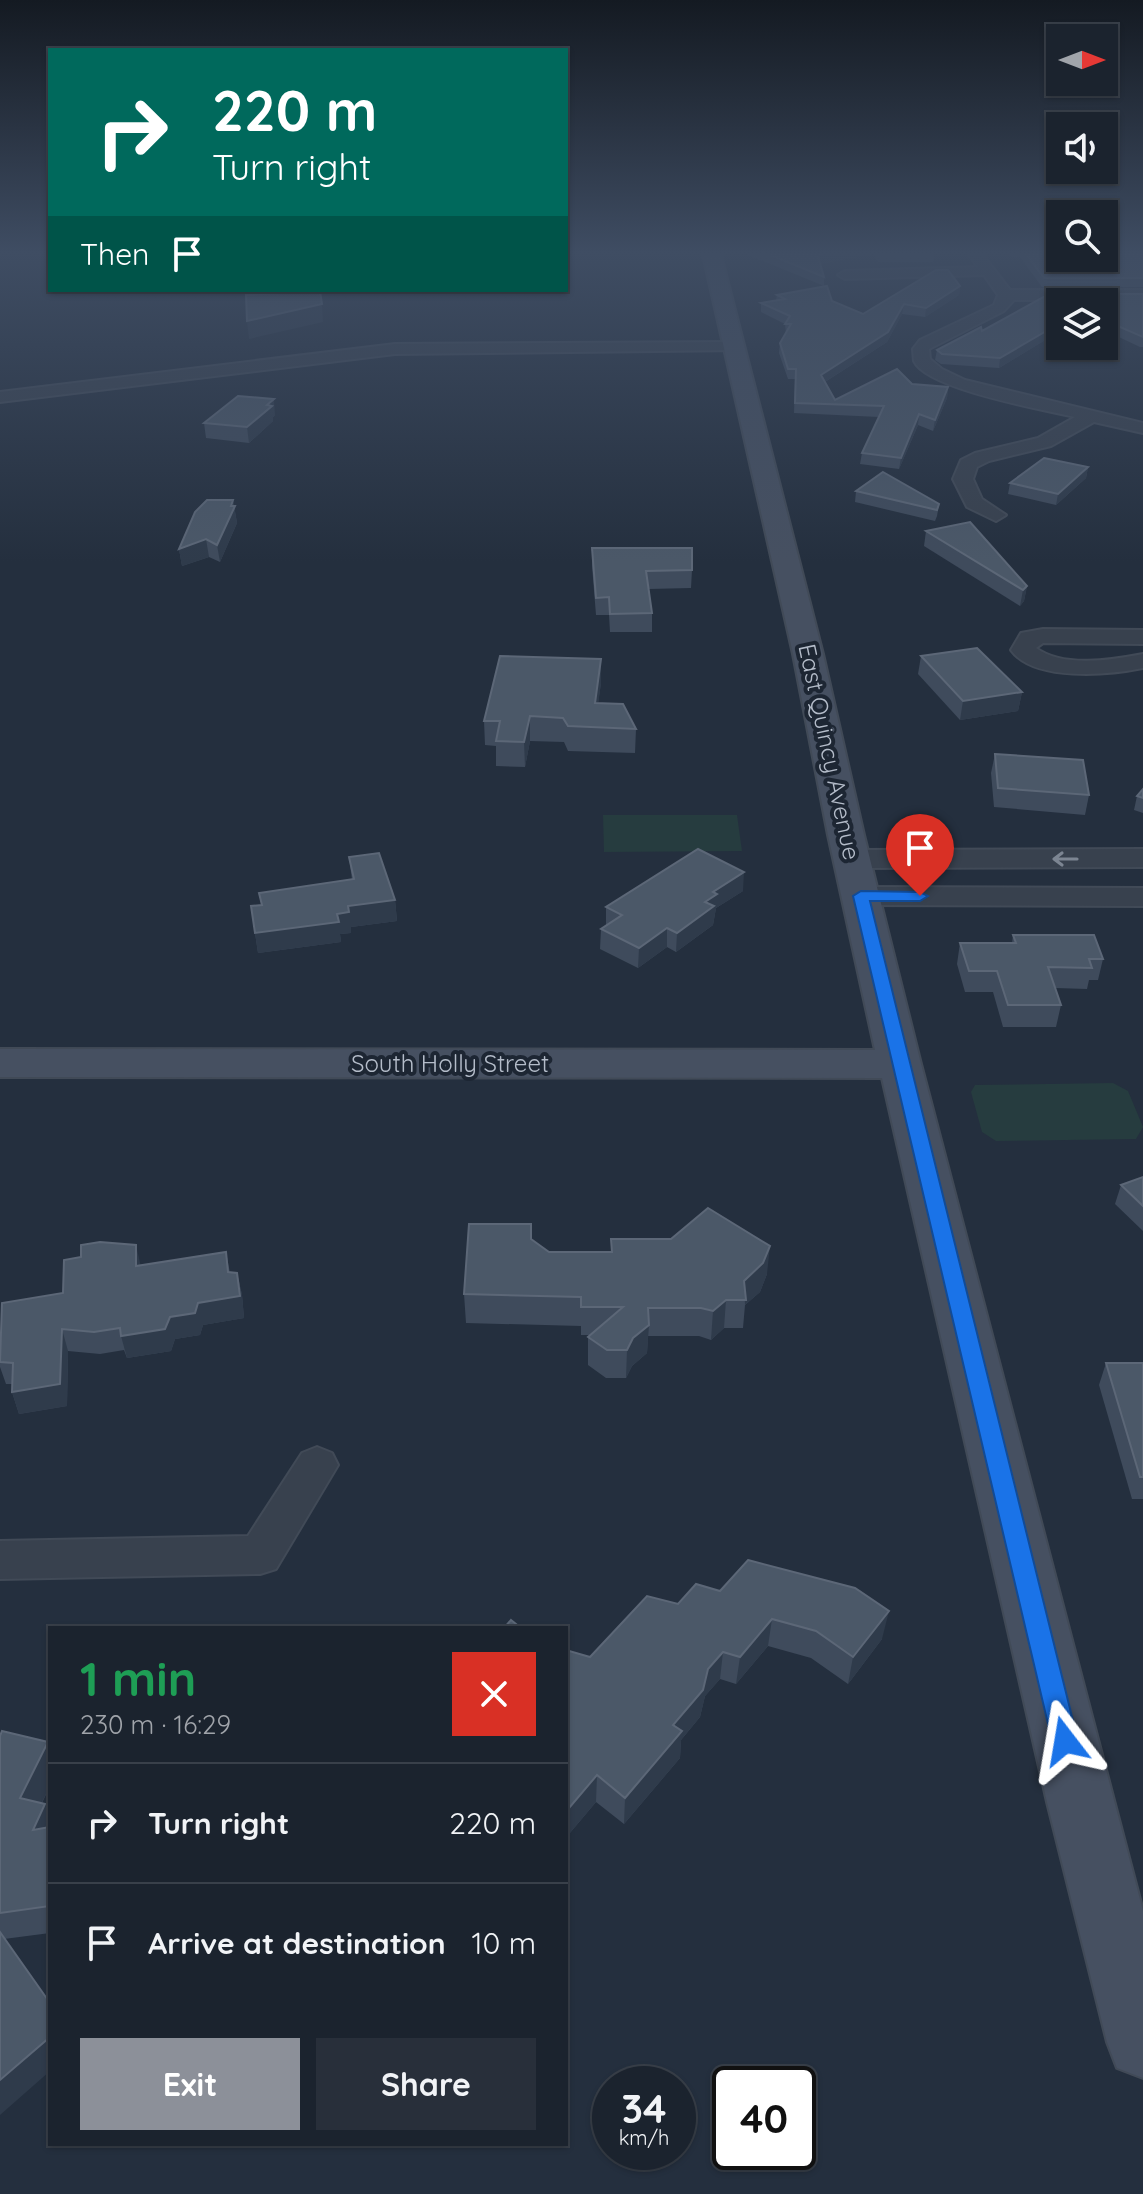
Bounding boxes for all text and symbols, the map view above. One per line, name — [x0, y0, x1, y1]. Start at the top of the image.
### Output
north arrow — [1046, 24, 1118, 96]
map controls — [1046, 24, 1118, 360]
text: 220 m — [212, 75, 377, 145]
icon: right — [80, 80, 184, 184]
button: sound — [1046, 112, 1118, 184]
text: Turn right — [212, 144, 371, 189]
button: search — [1046, 200, 1118, 272]
icon: arrive — [165, 232, 209, 276]
text: Then — [80, 235, 149, 273]
button: layers — [1046, 288, 1118, 360]
street label: East Quincy Avenue — [792, 641, 868, 863]
pin — [886, 814, 954, 896]
icon: arrive — [898, 826, 942, 870]
one-way arrow — [1052, 851, 1079, 867]
street label: South Holly Street — [351, 1048, 549, 1078]
text: 1 min — [80, 1648, 196, 1708]
button: close — [452, 1652, 536, 1736]
position arrow — [1023, 1699, 1107, 1783]
text: 230 m · 16:29 — [80, 1708, 231, 1741]
icon: right — [80, 1801, 124, 1845]
text: Turn right — [148, 1804, 289, 1842]
text: 220 m — [449, 1804, 536, 1842]
icon: arrive — [80, 1921, 124, 1965]
text: Arrive at destination — [148, 1924, 446, 1962]
text: 10 m — [472, 1924, 536, 1962]
button: Exit — [80, 2038, 300, 2130]
button: Share — [316, 2038, 536, 2130]
speed limit sign: 40 — [712, 2066, 816, 2170]
text: 34 — [622, 2083, 667, 2133]
text: km/h — [619, 2125, 669, 2150]

